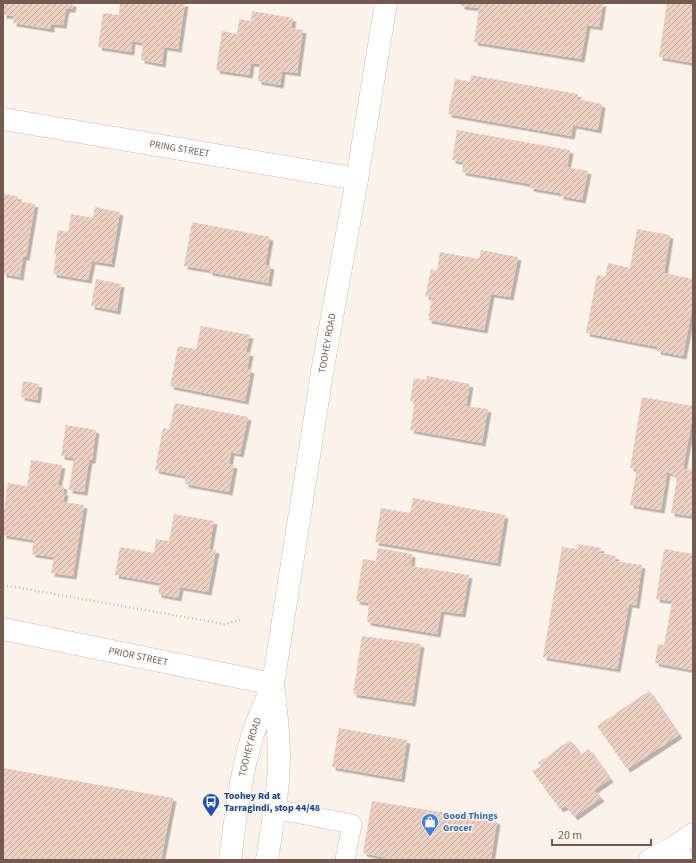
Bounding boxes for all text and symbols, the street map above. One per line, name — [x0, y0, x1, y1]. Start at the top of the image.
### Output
street label: PRING STREET — [148, 137, 211, 161]
street label: TOOHEY ROAD — [315, 312, 340, 374]
street label: PRIOR STREET — [107, 644, 170, 670]
street label: TOOHEY ROAD — [235, 715, 265, 778]
place label: Toohey Rd at Tarragindi, stop 44/48 — [224, 789, 320, 815]
bus stop icon: Toohey Rd at Tarragindi, stop 44/48 — [201, 792, 221, 817]
place label: Good Things Grocer — [443, 809, 498, 835]
shop icon: Good Things Grocer — [420, 812, 440, 837]
scale bar — [552, 821, 651, 847]
text: 20 m — [558, 827, 582, 844]

